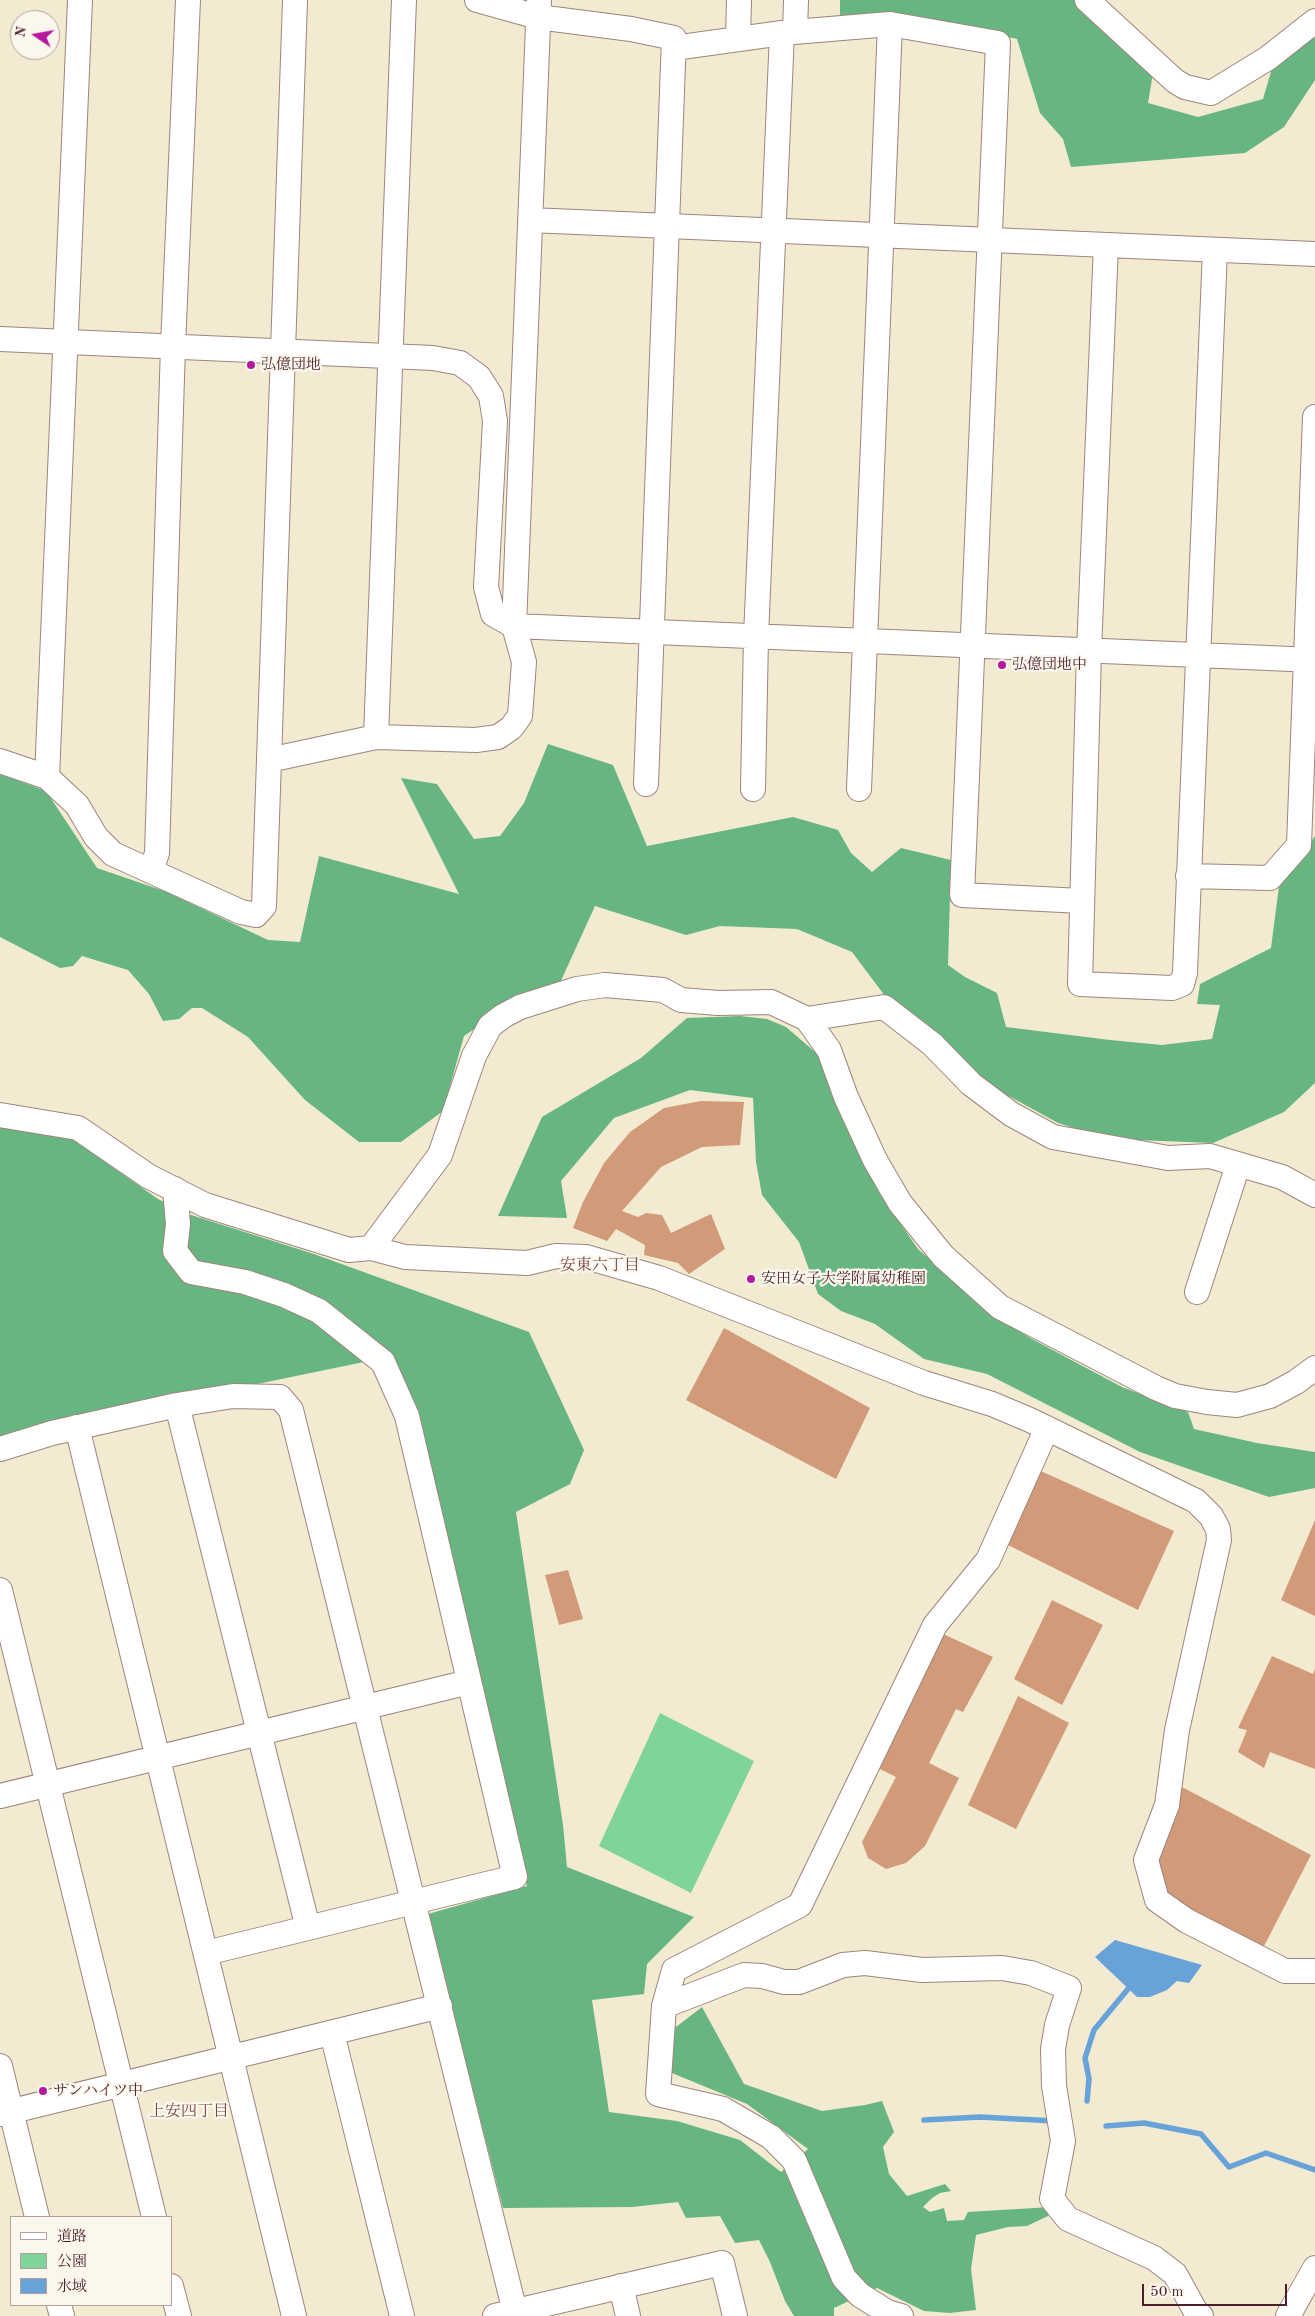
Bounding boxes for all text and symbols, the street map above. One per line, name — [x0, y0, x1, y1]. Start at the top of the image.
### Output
north arrow — [10, 10, 60, 60]
text: N — [13, 25, 29, 39]
place label: 弘億団地 — [261, 356, 321, 374]
marker: 弘億団地 — [245, 359, 257, 371]
place label: 弘億団地中 — [1012, 656, 1087, 674]
marker: 弘億団地中 — [996, 659, 1008, 671]
district label: 安東六丁目 — [560, 1256, 640, 1276]
place label: 安田女子大学附属幼稚園 — [761, 1270, 926, 1288]
marker: 安田女子大学附属幼稚園 — [745, 1273, 757, 1285]
place label: サンハイツ中 — [53, 2082, 143, 2100]
marker: サンハイツ中 — [37, 2085, 49, 2097]
district label: 上安四丁目 — [149, 2102, 229, 2122]
legend — [10, 2216, 172, 2306]
text: 道路 — [57, 2230, 87, 2245]
text: 公園 — [57, 2255, 87, 2270]
scale bar — [1145, 2274, 1290, 2306]
text: 水域 — [57, 2280, 87, 2295]
text: 50 m — [1150, 2285, 1184, 2300]

